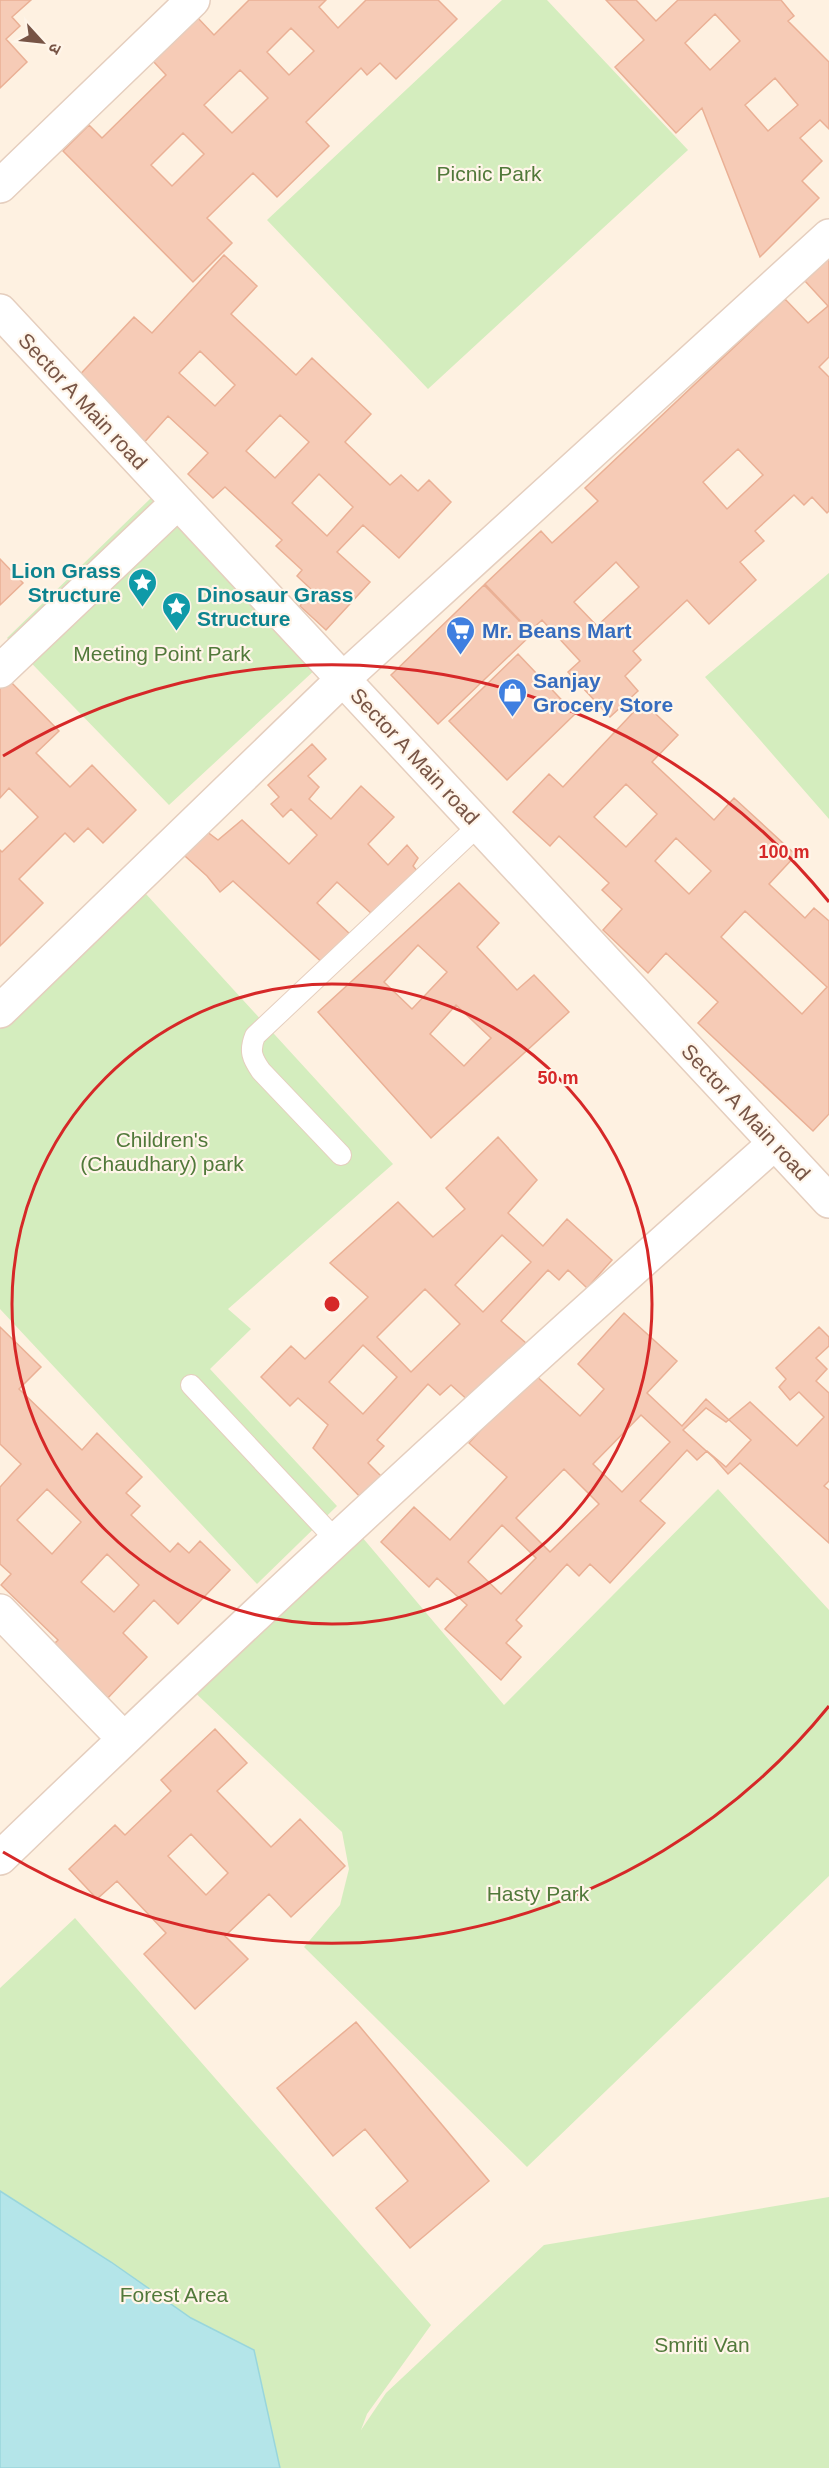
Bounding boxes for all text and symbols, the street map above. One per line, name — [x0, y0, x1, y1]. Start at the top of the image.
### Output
north arrow — [12, 12, 72, 72]
text: उ — [45, 41, 65, 57]
park label: Picnic Park — [436, 162, 542, 185]
street label: Sector A Main road — [14, 328, 152, 474]
place label: Lion Grass Structure — [11, 559, 121, 606]
place icon: Lion Grass Structure — [126, 566, 158, 608]
place label: Dinosaur Grass Structure — [197, 583, 353, 630]
place icon: Dinosaur Grass Structure — [160, 590, 192, 632]
supermarket icon: Mr. Beans Mart — [445, 614, 477, 656]
place label: Mr. Beans Mart — [482, 619, 631, 642]
park label: Meeting Point Park — [73, 642, 251, 665]
place label: Sanjay Grocery Store — [533, 669, 673, 716]
shop icon: Sanjay Grocery Store — [496, 676, 528, 718]
street label: Sector A Main road — [346, 683, 484, 829]
text: 100 m — [758, 842, 810, 862]
street label: Sector A Main road — [677, 1039, 815, 1185]
text: 50 m — [537, 1068, 579, 1088]
park label: Children's (Chaudhary) park — [80, 1128, 244, 1175]
centre of rings — [322, 1294, 342, 1314]
park label: Hasty Park — [487, 1882, 590, 1905]
park label: Forest Area — [120, 2283, 229, 2306]
park label: Smriti Van — [654, 2333, 750, 2356]

